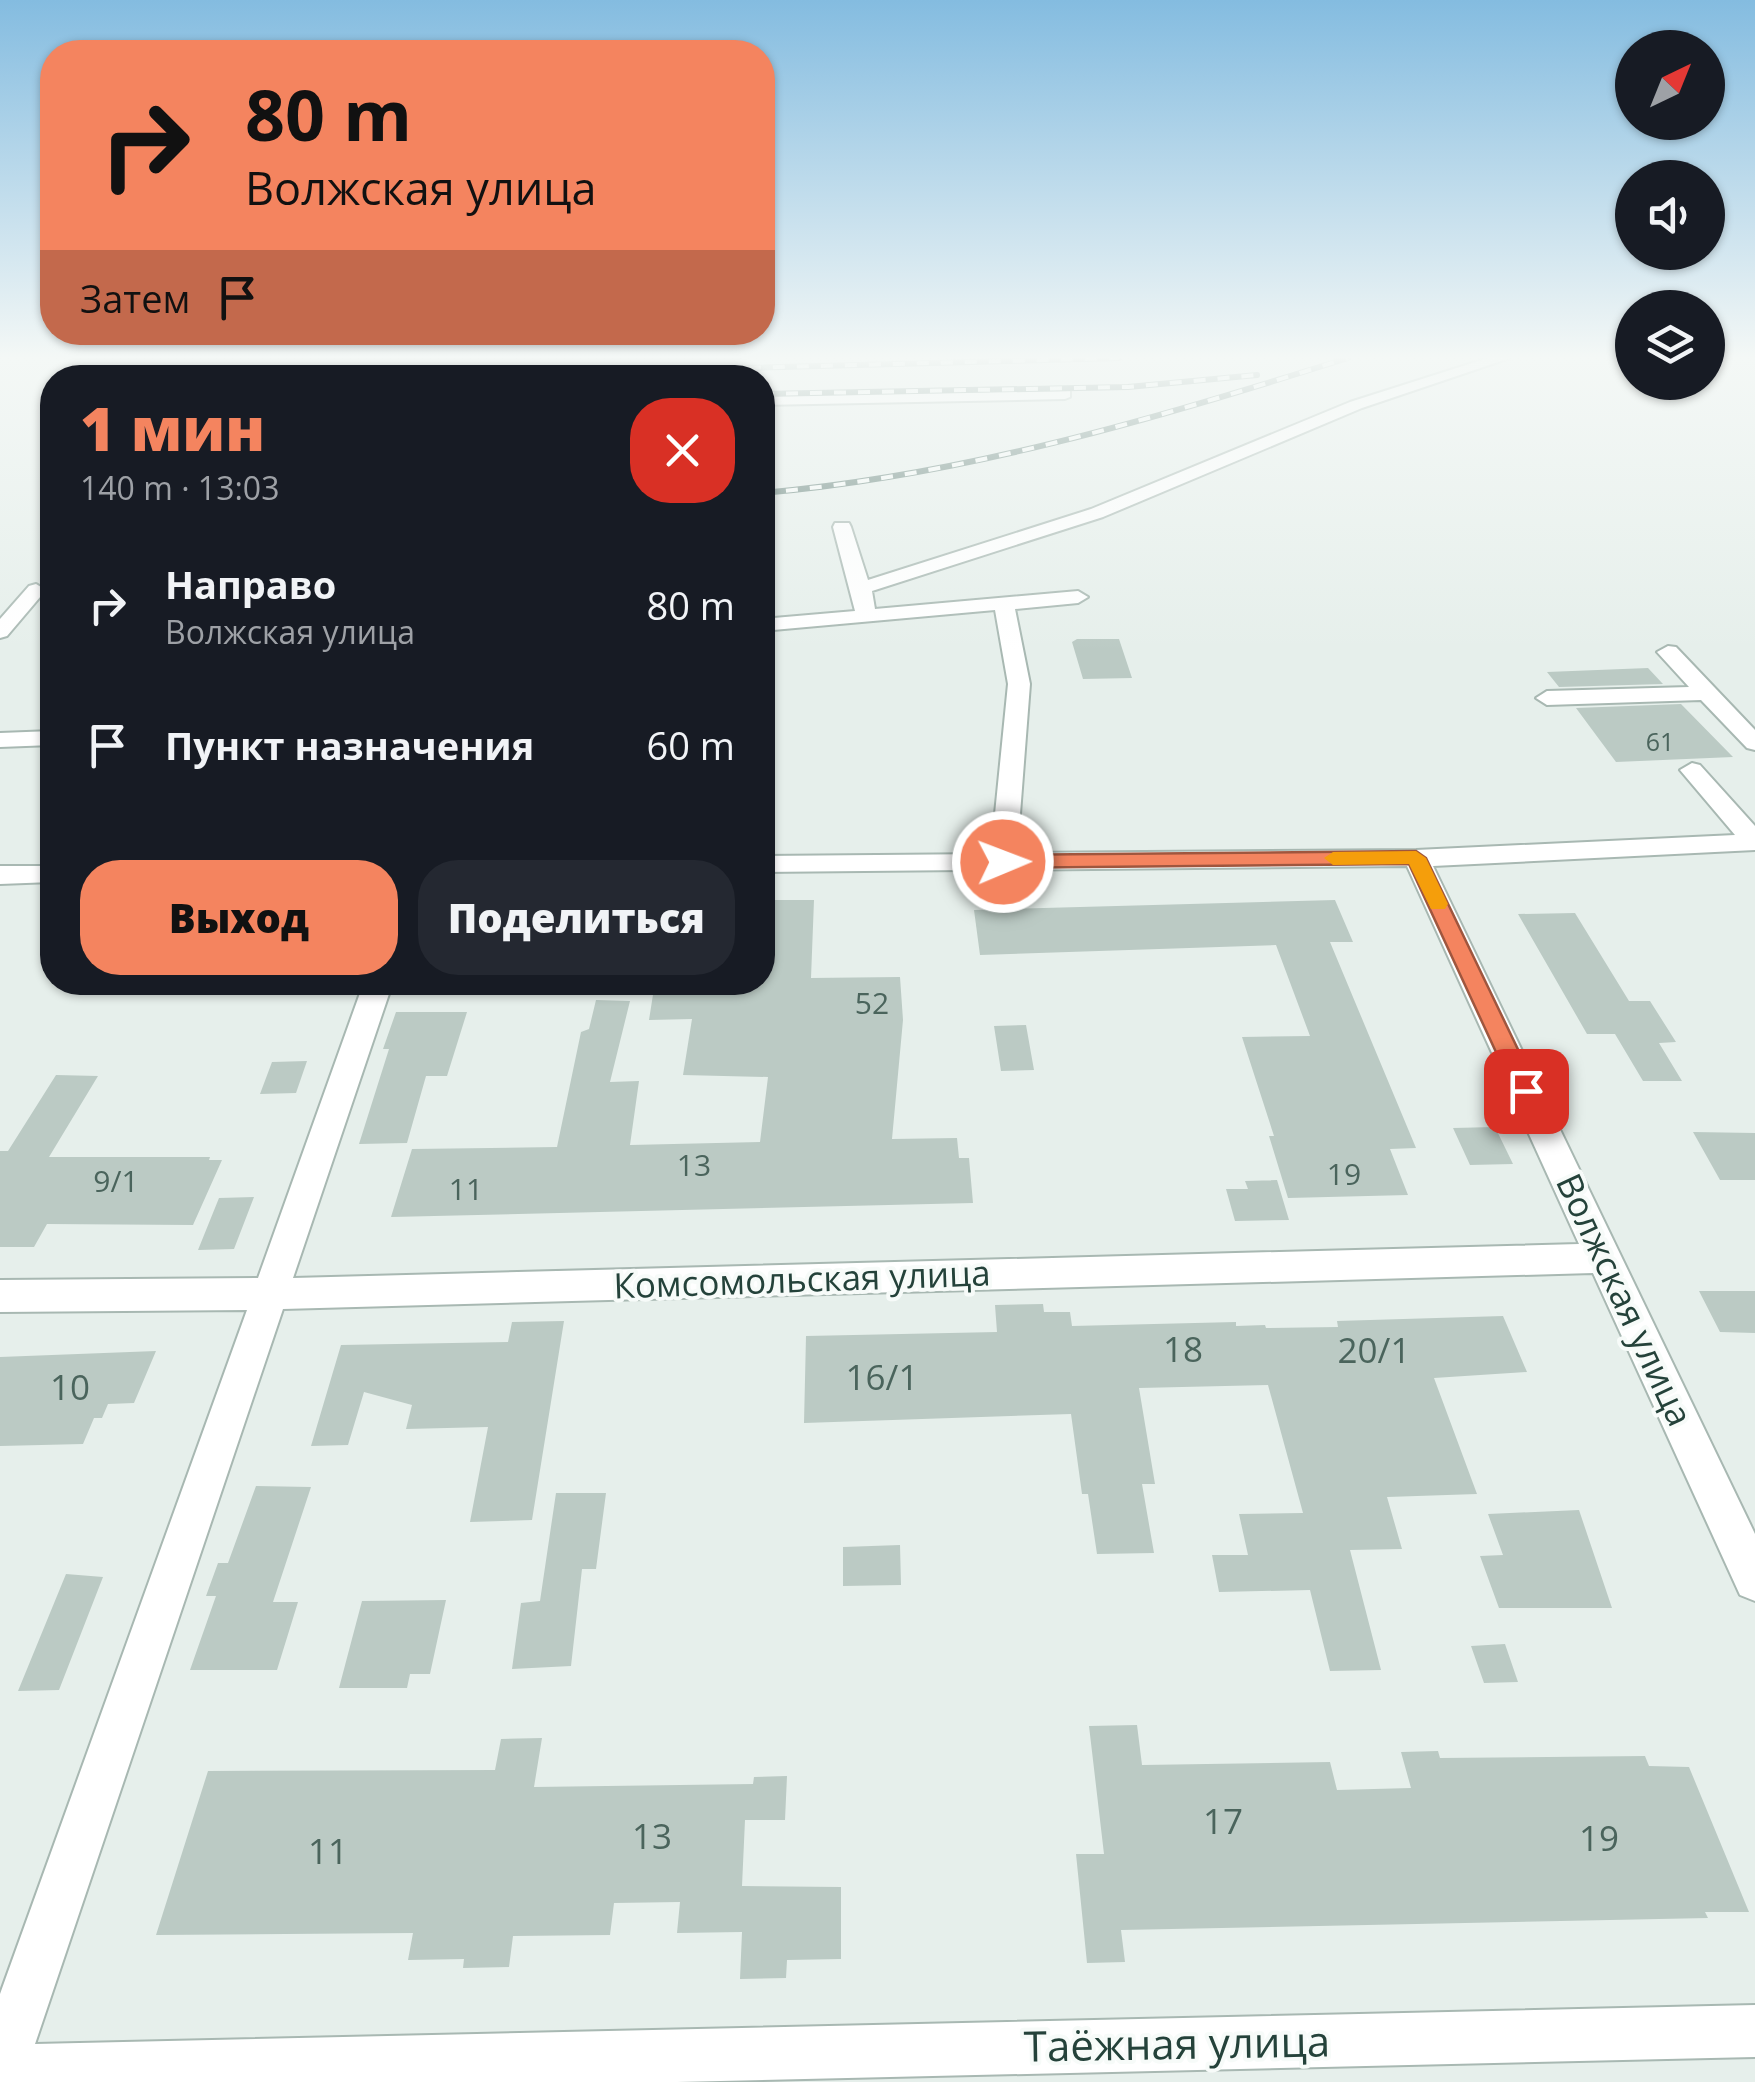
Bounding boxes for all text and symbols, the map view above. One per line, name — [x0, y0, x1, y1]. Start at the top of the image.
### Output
north arrow — [1615, 30, 1725, 140]
map controls — [1615, 30, 1725, 400]
text: 80 m — [245, 66, 412, 162]
icon: right — [80, 80, 210, 210]
text: Волжская улица — [245, 157, 596, 218]
button: sound — [1615, 160, 1725, 270]
icon: arrive — [210, 270, 265, 325]
text: Затем — [80, 272, 190, 324]
button: layers — [1615, 290, 1725, 400]
text: 1 мин — [80, 387, 265, 469]
button: close — [630, 398, 735, 503]
text: 140 m · 13:03 — [80, 466, 279, 509]
text: Направо — [165, 558, 336, 610]
icon: right — [80, 578, 135, 633]
text: 80 m — [646, 579, 735, 631]
text: Волжская улица — [165, 610, 415, 653]
icon: arrive — [80, 718, 135, 773]
text: Пункт назначения — [165, 719, 534, 771]
text: 60 m — [646, 719, 735, 771]
house number: 61 — [1646, 724, 1674, 758]
position arrow — [951, 810, 1055, 914]
button: Выход — [80, 860, 398, 975]
button: Поделиться — [418, 860, 735, 975]
house number: 52 — [855, 982, 889, 1023]
pin — [1484, 1049, 1569, 1134]
icon: arrive — [1499, 1064, 1554, 1119]
house number: 13 — [677, 1144, 711, 1185]
house number: 19 — [1327, 1153, 1361, 1194]
house number: 9/1 — [93, 1160, 139, 1201]
street label: Волжская улица — [1546, 1166, 1704, 1433]
house number: 11 — [449, 1168, 483, 1209]
street label: Комсомольская улица — [613, 1248, 991, 1309]
house number: 18 — [1163, 1325, 1203, 1372]
house number: 20/1 — [1338, 1326, 1410, 1373]
house number: 16/1 — [846, 1353, 918, 1400]
house number: 10 — [50, 1363, 90, 1410]
house number: 17 — [1203, 1797, 1243, 1844]
house number: 13 — [632, 1812, 672, 1859]
house number: 19 — [1579, 1814, 1619, 1861]
house number: 11 — [308, 1827, 348, 1874]
street label: Таёжная улица — [1023, 2011, 1331, 2074]

